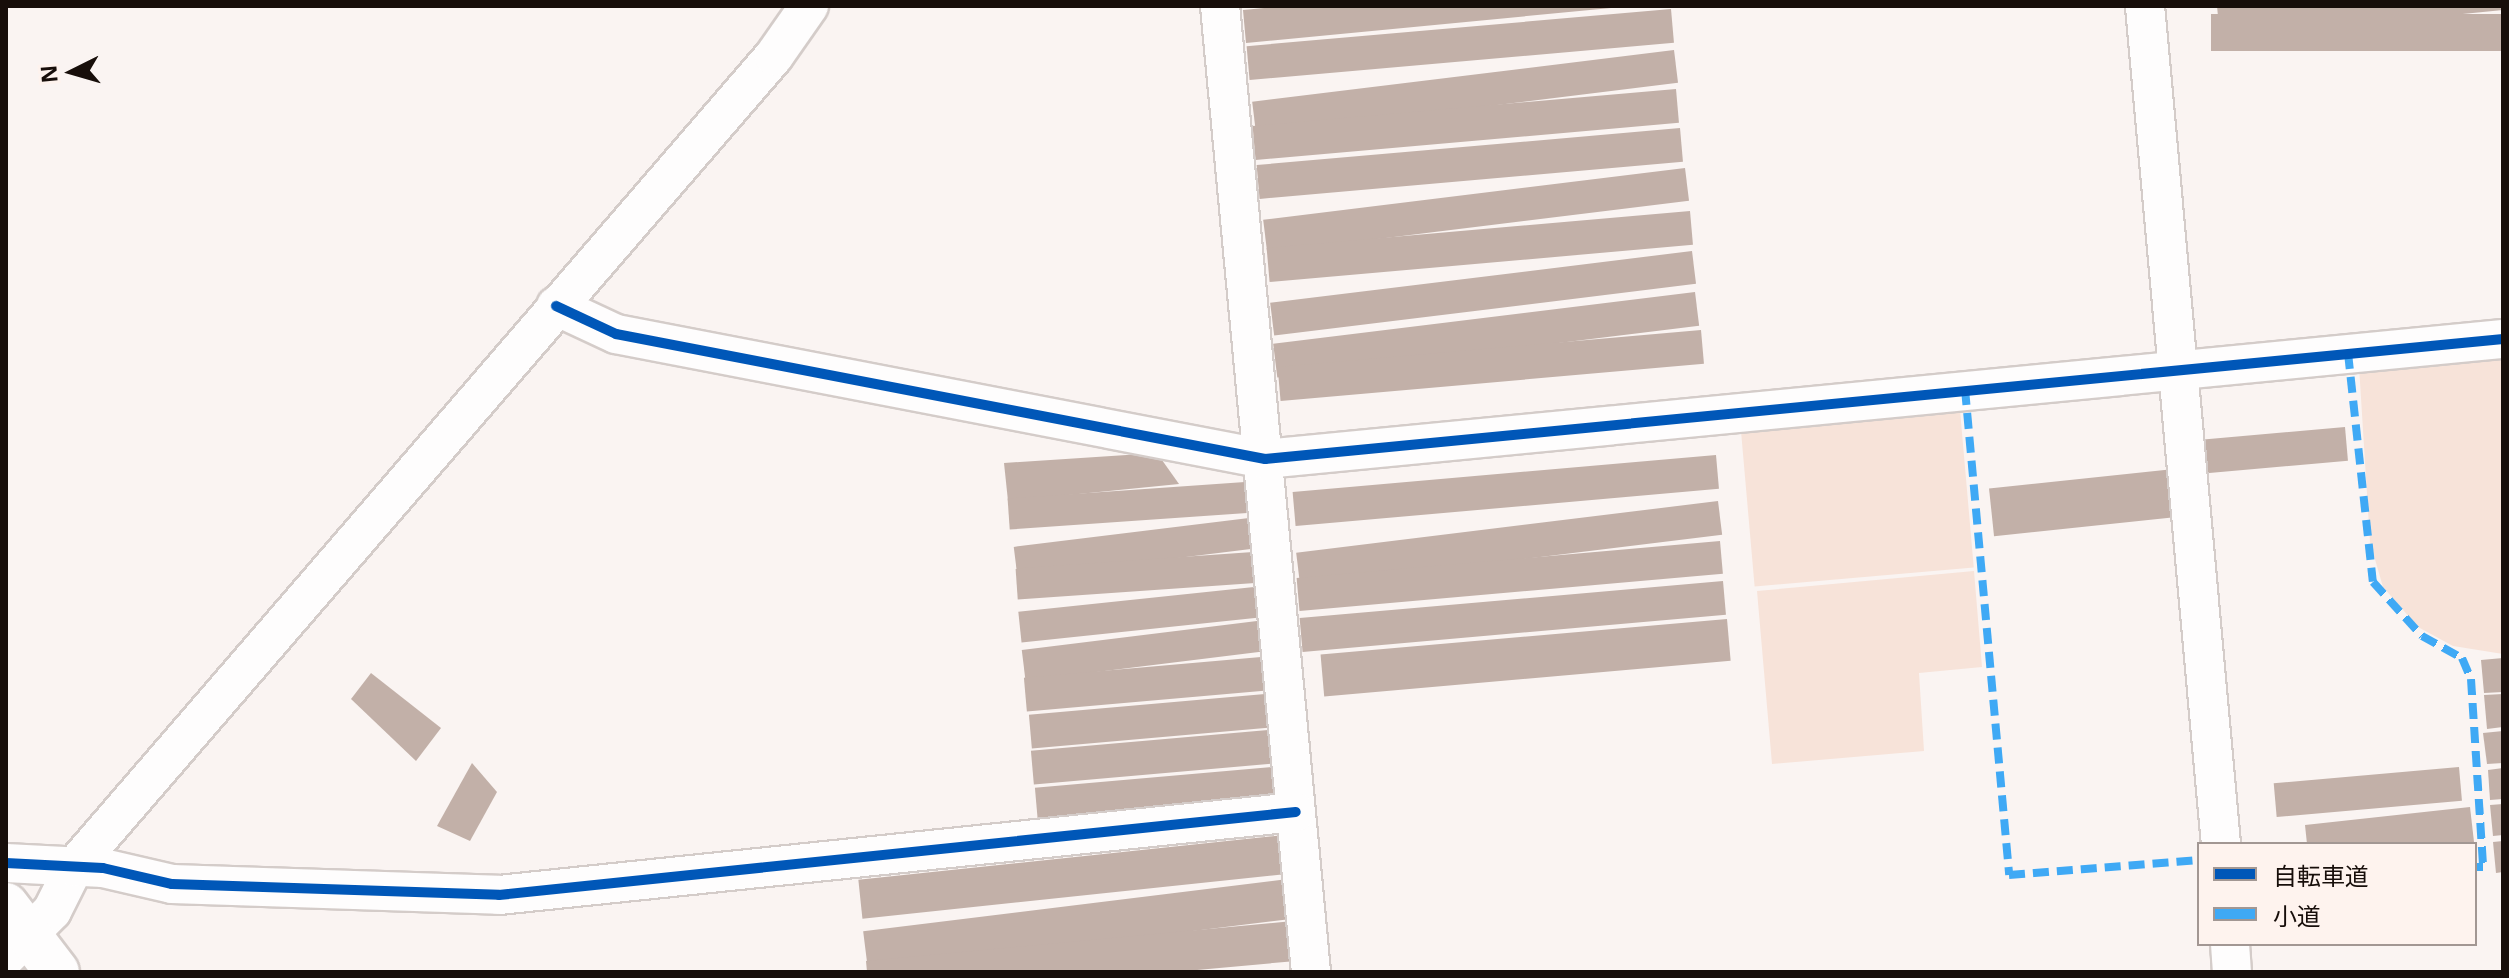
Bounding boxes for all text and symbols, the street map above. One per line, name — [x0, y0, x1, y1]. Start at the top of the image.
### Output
north arrow — [32, 32, 112, 112]
text: N — [32, 64, 64, 84]
legend — [2197, 842, 2477, 946]
text: 自転車道 — [2273, 859, 2369, 892]
text: 小道 — [2273, 899, 2321, 932]

